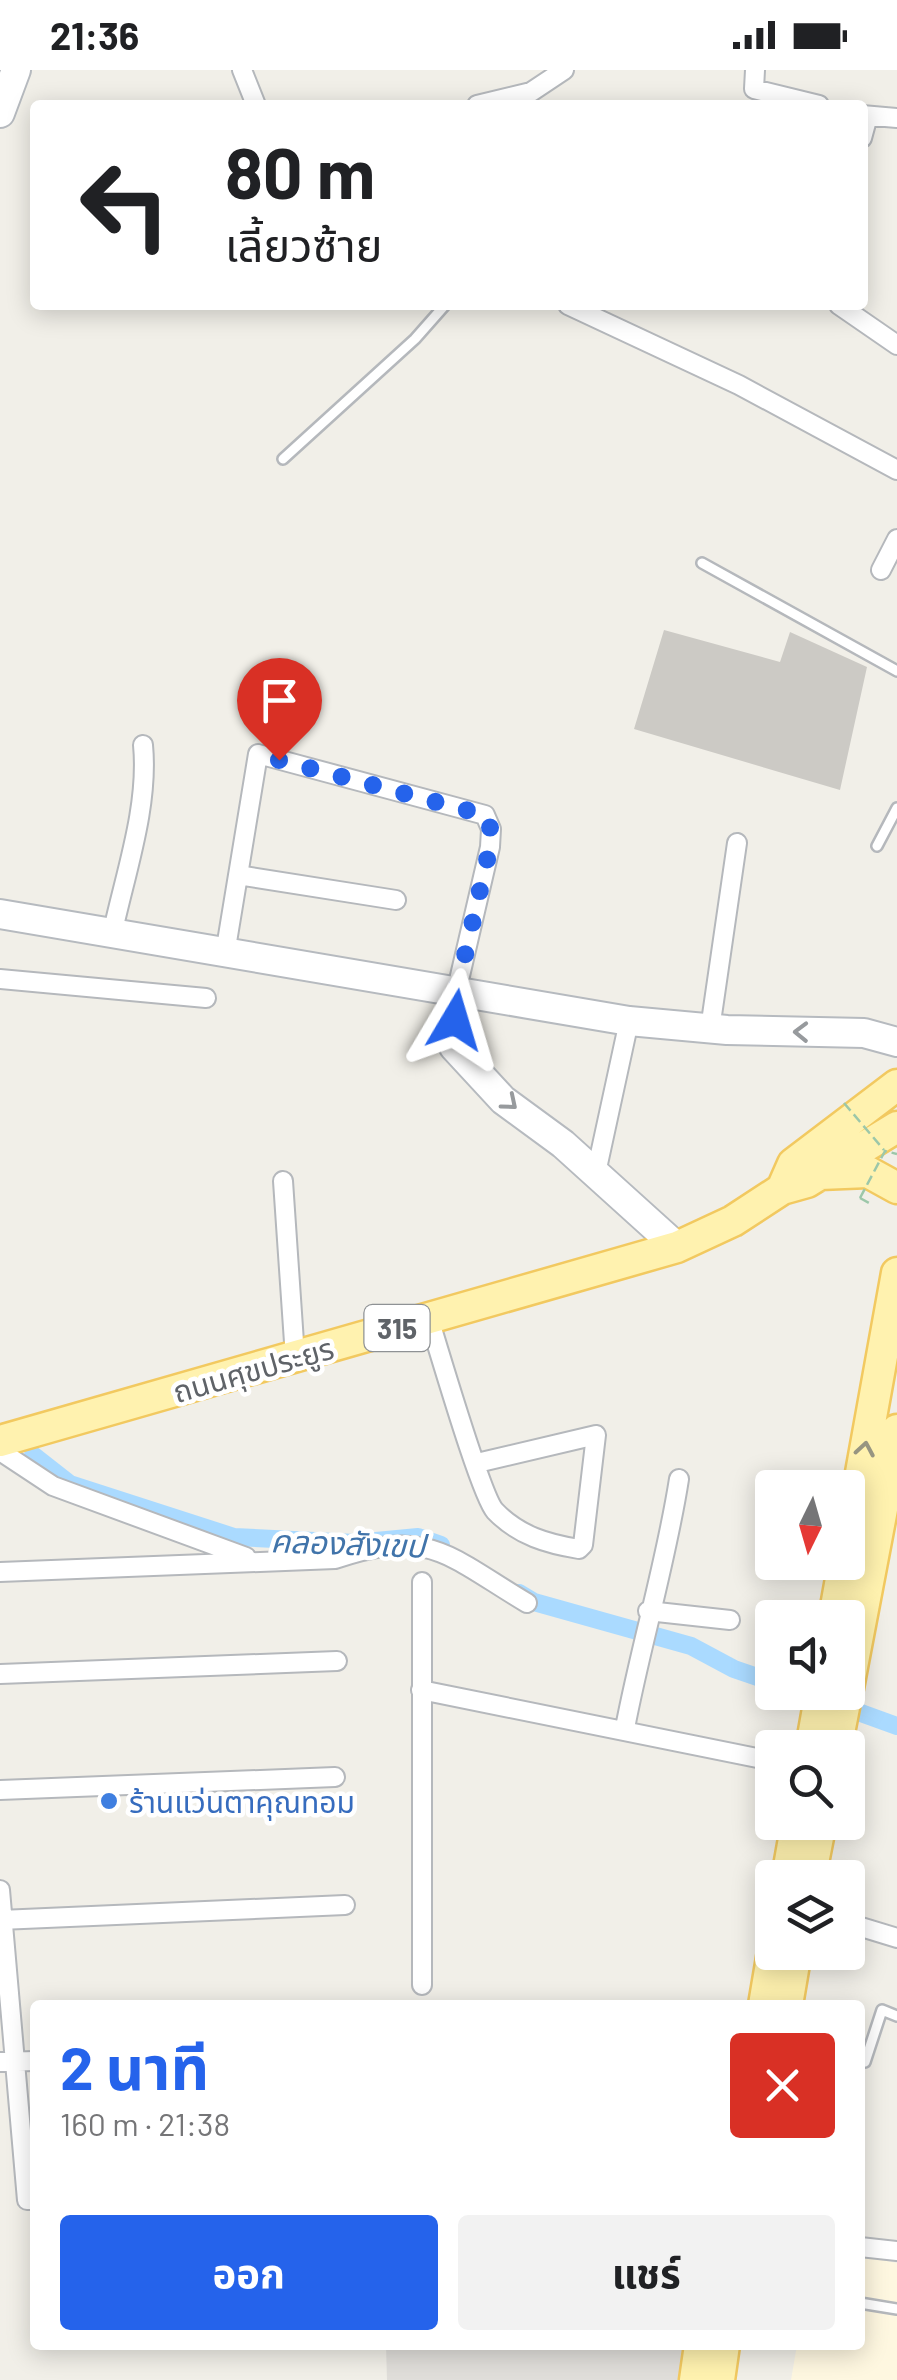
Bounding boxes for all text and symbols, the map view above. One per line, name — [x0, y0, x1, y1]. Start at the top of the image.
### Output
text: 21:36 — [50, 12, 139, 58]
text: 80 m — [225, 129, 375, 213]
icon: left — [60, 140, 190, 270]
text: เลี้ยวซ้าย — [225, 217, 382, 271]
pin — [237, 658, 322, 761]
icon: arrive — [252, 673, 307, 728]
position arrow — [403, 968, 507, 1072]
one-way arrow — [792, 1021, 808, 1042]
one-way arrow — [498, 1091, 516, 1109]
road number: 315 — [364, 1305, 430, 1351]
street label: ถนนศุขประยูร — [169, 1329, 338, 1411]
one-way arrow — [854, 1441, 875, 1457]
north arrow — [755, 1470, 865, 1580]
map controls — [755, 1470, 865, 1970]
water label: คลองสังเขป — [270, 1520, 430, 1564]
button: sound — [755, 1600, 865, 1710]
button: search — [755, 1730, 865, 1840]
place label: ร้านแว่นตาคุณทอม — [129, 1783, 355, 1821]
marker: ร้านแว่นตาคุณทอม — [98, 1790, 120, 1812]
button: layers — [755, 1860, 865, 1970]
text: 2 นาที — [60, 2030, 209, 2102]
button: close — [730, 2033, 835, 2138]
text: 160 m · 21:38 — [60, 2104, 230, 2142]
button: ออก — [60, 2215, 438, 2330]
button: แชร์ — [458, 2215, 835, 2330]

